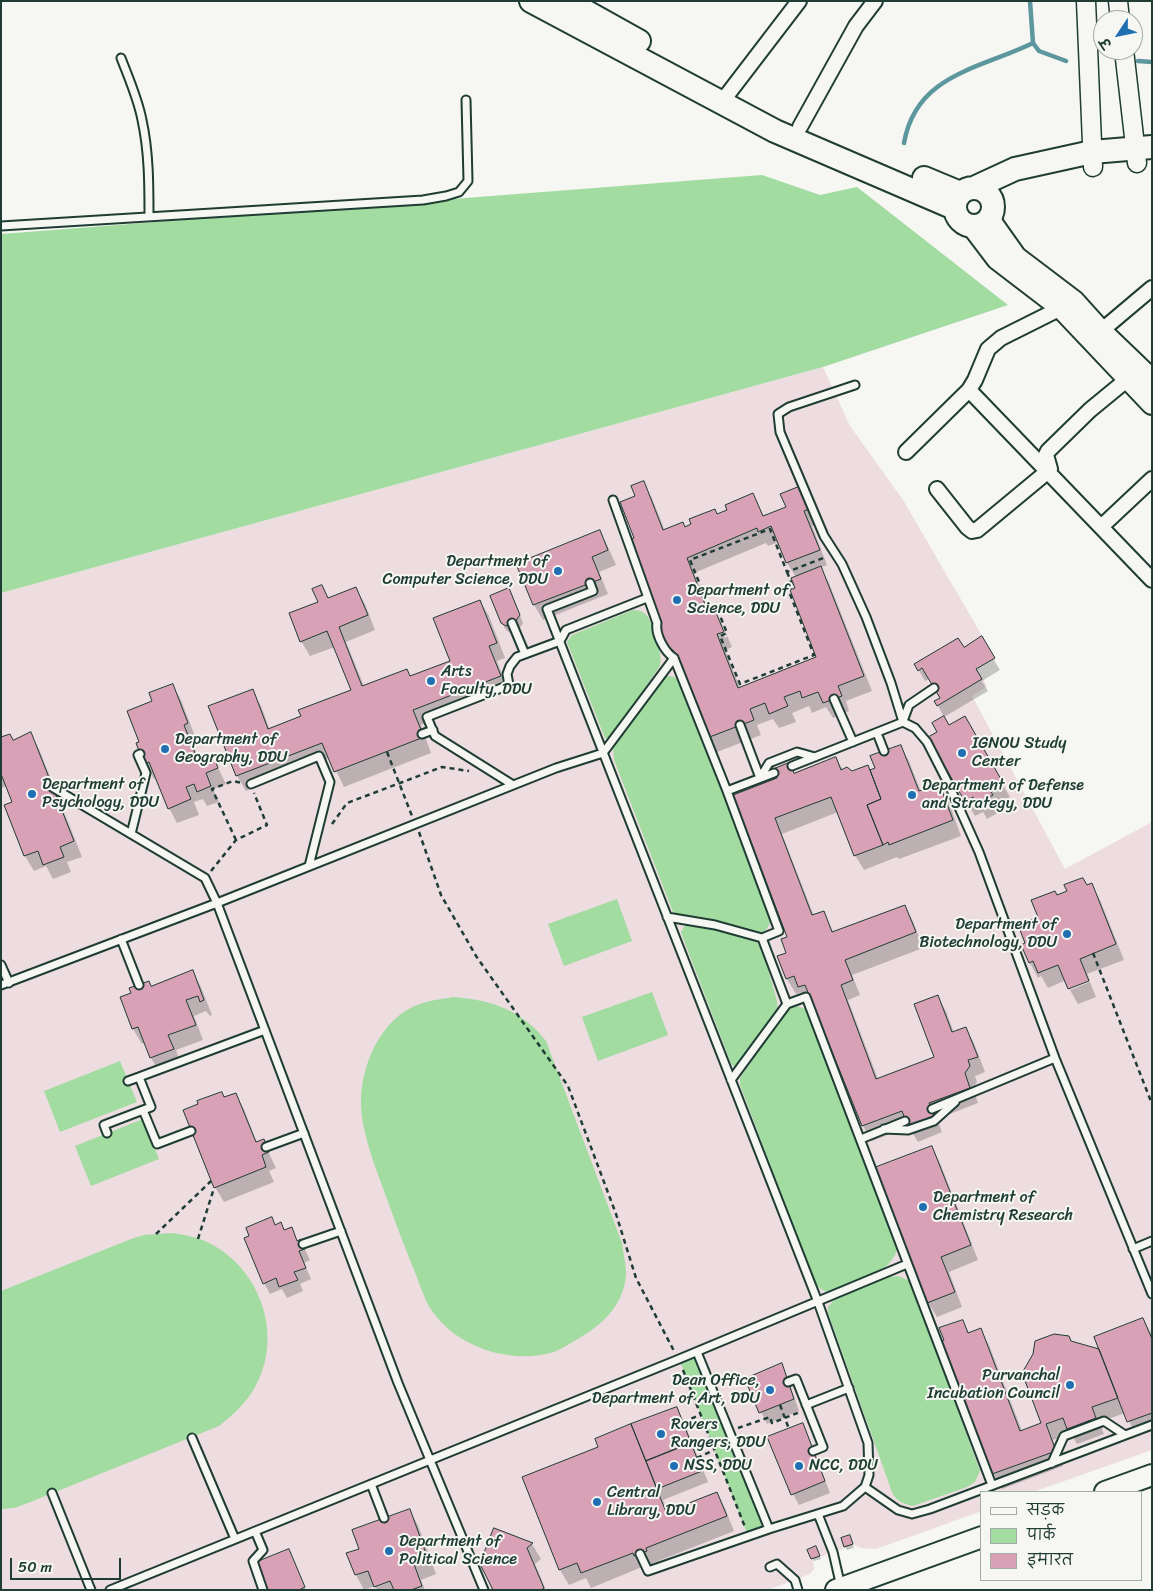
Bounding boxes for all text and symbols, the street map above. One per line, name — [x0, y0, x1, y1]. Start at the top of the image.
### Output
north arrow — [1093, 10, 1143, 60]
text: उ — [1093, 32, 1119, 54]
place label: Department of Computer Science, DDU — [383, 552, 548, 590]
marker: Department of Computer Science, DDU — [552, 565, 564, 577]
place label: Department of Science, DDU — [687, 581, 789, 619]
marker: Department of Science, DDU — [671, 594, 683, 606]
place label: Arts Faculty, DDU — [441, 662, 532, 700]
marker: Arts Faculty, DDU — [425, 675, 437, 687]
place label: Department of Geography, DDU — [175, 730, 287, 768]
place label: IGNOU Study Center — [972, 734, 1066, 772]
marker: Department of Geography, DDU — [159, 743, 171, 755]
marker: IGNOU Study Center — [956, 747, 968, 759]
place label: Department of Psychology, DDU — [42, 775, 159, 813]
place label: Department of Defense and Strategy, DDU — [922, 776, 1084, 814]
marker: Department of Psychology, DDU — [26, 788, 38, 800]
marker: Department of Defense and Strategy, DDU — [906, 789, 918, 801]
place label: Department of Biotechnology, DDU — [919, 915, 1057, 953]
marker: Department of Biotechnology, DDU — [1061, 928, 1073, 940]
place label: Department of Chemistry Research — [933, 1188, 1073, 1226]
marker: Department of Chemistry Research — [917, 1201, 929, 1213]
place label: Purvanchal Incubation Council — [927, 1366, 1060, 1404]
place label: Dean Office, Department of Art, DDU — [592, 1371, 760, 1409]
marker: Purvanchal Incubation Council — [1064, 1379, 1076, 1391]
marker: Dean Office, Department of Art, DDU — [764, 1384, 776, 1396]
place label: Rovers Rangers, DDU — [671, 1415, 766, 1453]
marker: Rovers Rangers, DDU — [655, 1428, 667, 1440]
place label: NSS, DDU — [684, 1456, 752, 1476]
place label: NCC, DDU — [809, 1456, 878, 1476]
marker: NSS, DDU — [668, 1460, 680, 1472]
marker: NCC, DDU — [793, 1460, 805, 1472]
place label: Central Library, DDU — [607, 1483, 695, 1521]
legend — [980, 1491, 1143, 1581]
marker: Central Library, DDU — [591, 1496, 603, 1508]
text: सड़क — [1027, 1497, 1064, 1523]
text: पार्क — [1027, 1522, 1055, 1548]
place label: Department of Political Science — [399, 1532, 517, 1570]
marker: Department of Political Science — [383, 1545, 395, 1557]
text: इमारत — [1027, 1547, 1073, 1573]
scale bar — [12, 1548, 124, 1580]
text: 50 m — [18, 1554, 52, 1580]

